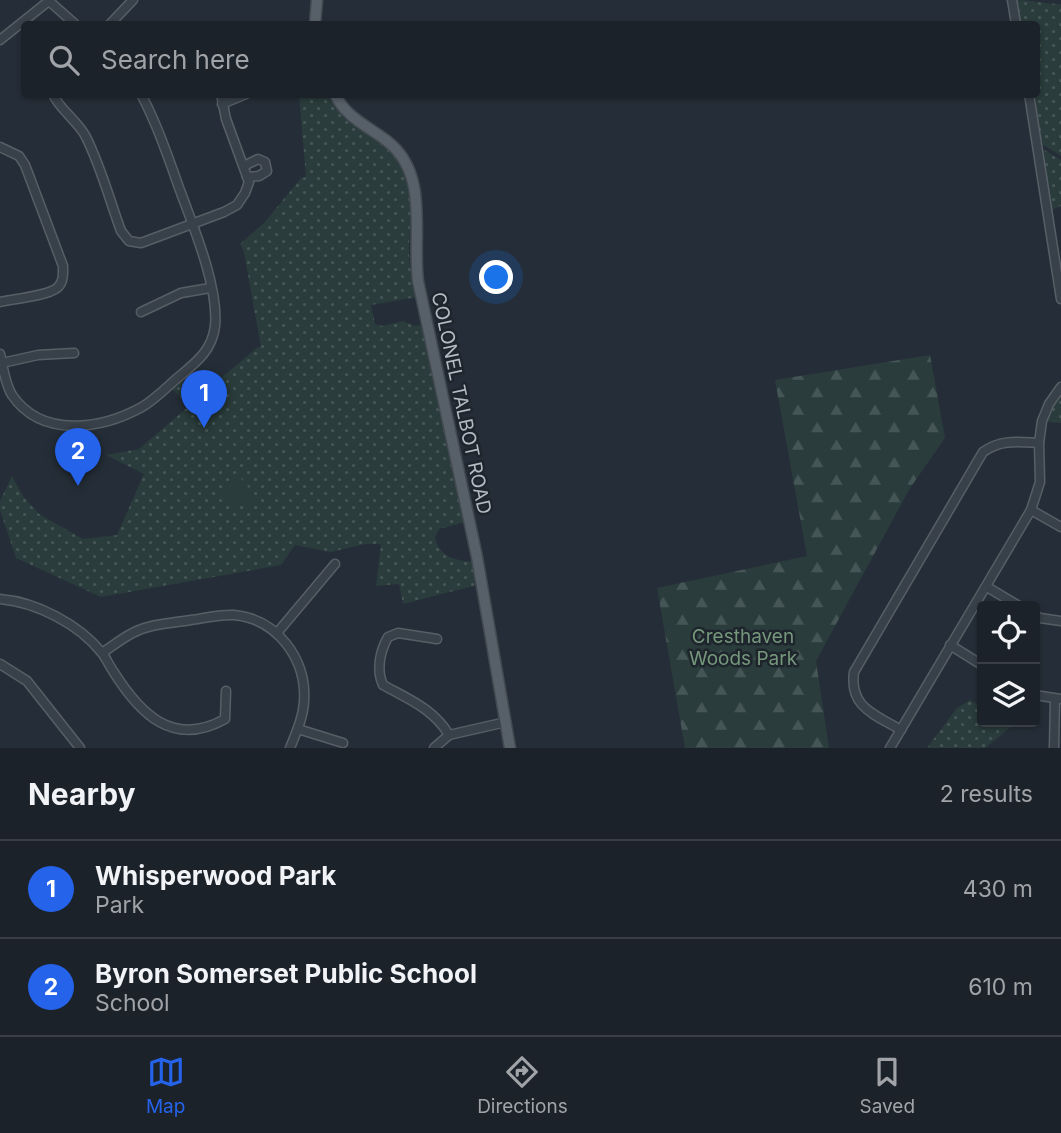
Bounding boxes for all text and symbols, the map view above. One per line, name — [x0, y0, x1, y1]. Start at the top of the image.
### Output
search box — [21, 21, 1040, 98]
icon: search — [45, 41, 83, 79]
text: Search here — [101, 44, 250, 75]
your location — [479, 260, 513, 294]
street label: COLONEL TALBOT ROAD — [427, 290, 496, 516]
pin: 1 — [181, 370, 227, 428]
pin: 2 — [55, 428, 101, 486]
map controls — [977, 601, 1040, 727]
button: locate — [977, 601, 1040, 664]
park label: Cresthaven Woods Park — [689, 625, 798, 670]
button: layers — [977, 664, 1040, 727]
text: Nearby — [28, 776, 136, 812]
text: 2 results — [940, 780, 1033, 808]
text: Whisperwood Park — [95, 860, 336, 891]
text: 1 — [46, 875, 56, 903]
text: 430 m — [963, 875, 1033, 903]
text: Park — [95, 891, 144, 919]
text: Byron Somerset Public School — [95, 958, 477, 989]
text: 2 — [44, 973, 58, 1001]
text: 610 m — [968, 973, 1033, 1001]
text: School — [95, 989, 170, 1017]
tab: Map — [146, 1053, 185, 1118]
tab: Directions — [477, 1053, 568, 1118]
tab: Saved — [859, 1053, 915, 1118]

